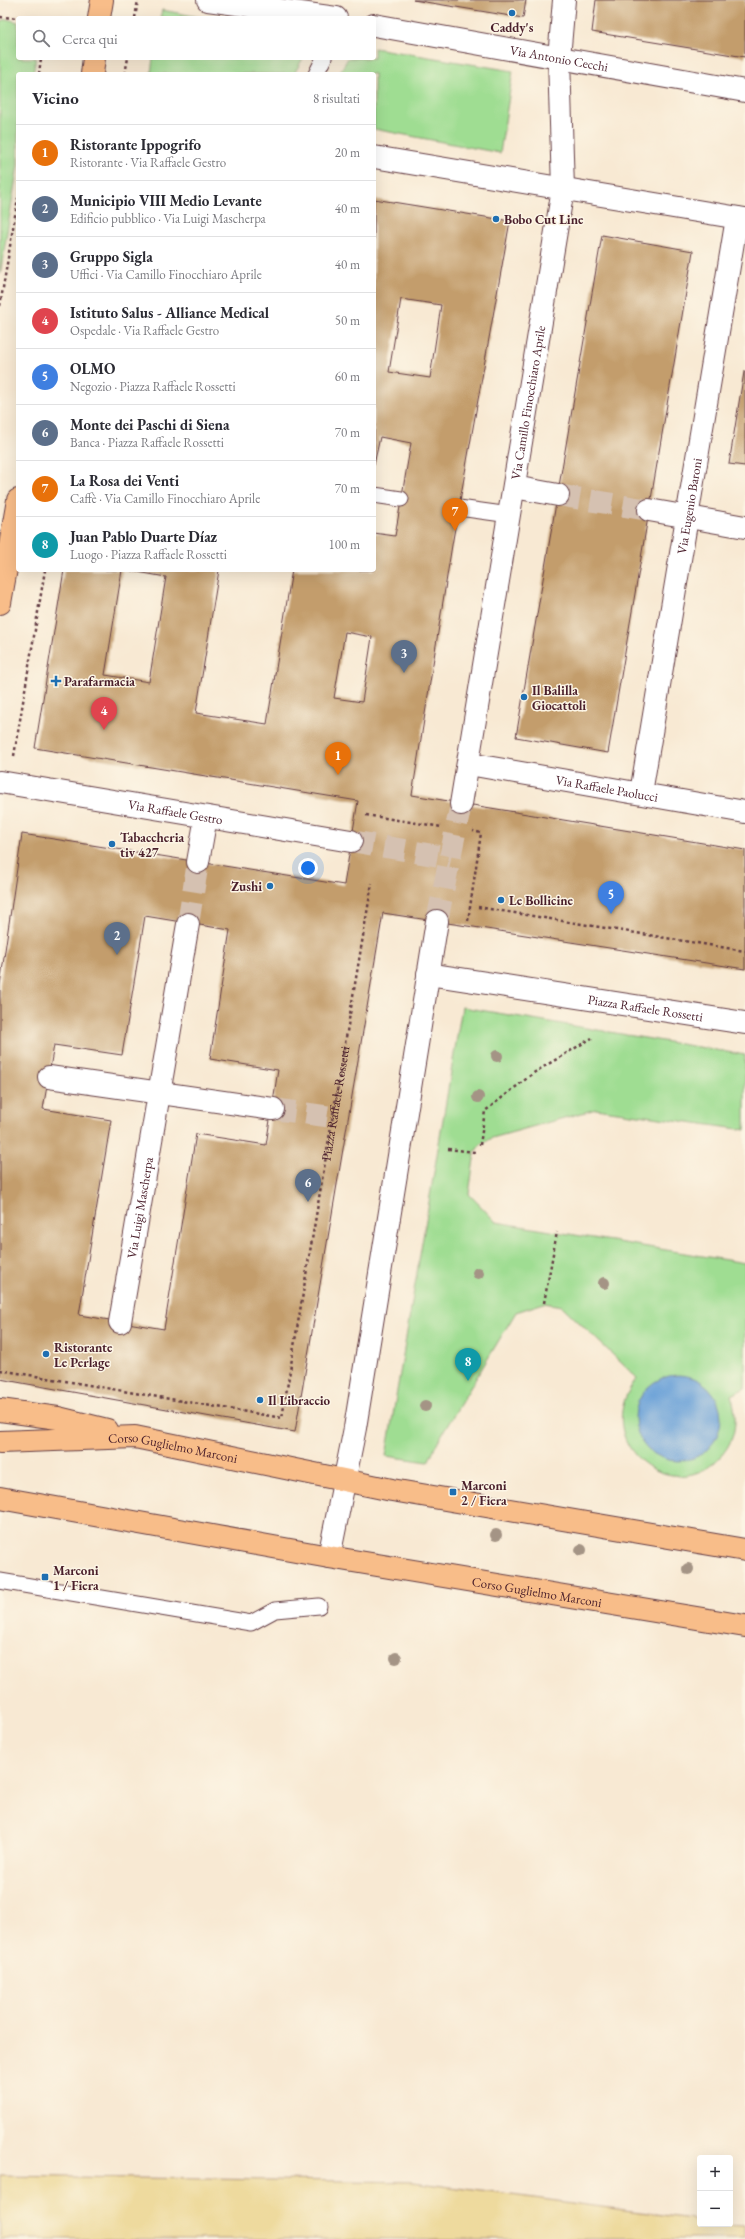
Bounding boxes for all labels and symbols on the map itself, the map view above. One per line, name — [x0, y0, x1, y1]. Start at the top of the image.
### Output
marker: Caddy's — [507, 8, 517, 18]
place label: Caddy's — [491, 19, 534, 36]
street label: Via Antonio Cecchi — [509, 41, 609, 75]
place label: Bobo Cut Line — [504, 211, 584, 228]
marker: Bobo Cut Line — [491, 214, 501, 224]
street label: Via Camillo Finocchiaro Aprile — [507, 324, 549, 481]
street label: Via Eugenio Baroni — [673, 457, 706, 555]
pin: 7 — [442, 498, 468, 531]
pin: 3 — [391, 640, 417, 673]
place label: Parafarmacia — [64, 673, 135, 690]
marker: Parafarmacia — [51, 676, 61, 686]
place label: Il Balilla Giocattoli — [532, 682, 586, 714]
marker: Il Balilla Giocattoli — [519, 692, 529, 702]
pin: 4 — [91, 697, 117, 730]
pin: 1 — [325, 742, 351, 775]
street label: Via Raffaele Paolucci — [554, 771, 659, 806]
street label: Via Raffaele Gestro — [127, 796, 224, 828]
place label: Tabaccheria tiv 427 — [120, 829, 184, 861]
marker: Tabaccheria tiv 427 — [107, 839, 117, 849]
your location — [298, 858, 318, 878]
place label: Zushi — [231, 878, 262, 895]
marker: Zushi — [265, 881, 275, 891]
pin: 5 — [598, 881, 624, 914]
place label: Le Bollicine — [509, 892, 574, 909]
marker: Le Bollicine — [496, 895, 506, 905]
pin: 2 — [104, 922, 130, 955]
street label: Piazza Raffaele Rossetti — [587, 991, 704, 1025]
street label: Piazza Raffaele Rossetti — [317, 1045, 353, 1162]
street label: Via Luigi Mascherpa — [123, 1155, 157, 1260]
pin: 6 — [295, 1169, 321, 1202]
place label: Ristorante Le Perlage — [54, 1339, 113, 1371]
pin: 8 — [455, 1348, 481, 1381]
marker: Ristorante Le Perlage — [41, 1349, 51, 1359]
place label: Il Libraccio — [268, 1392, 331, 1409]
marker: Il Libraccio — [255, 1395, 265, 1405]
street label: Corso Guglielmo Marconi — [108, 1429, 239, 1467]
place label: Marconi 2 / Fiera — [461, 1477, 507, 1509]
marker: Marconi 2 / Fiera — [448, 1487, 458, 1497]
place label: Marconi 1 / Fiera — [53, 1562, 99, 1594]
marker: Marconi 1 / Fiera — [40, 1572, 50, 1582]
street label: Corso Guglielmo Marconi — [471, 1573, 603, 1611]

